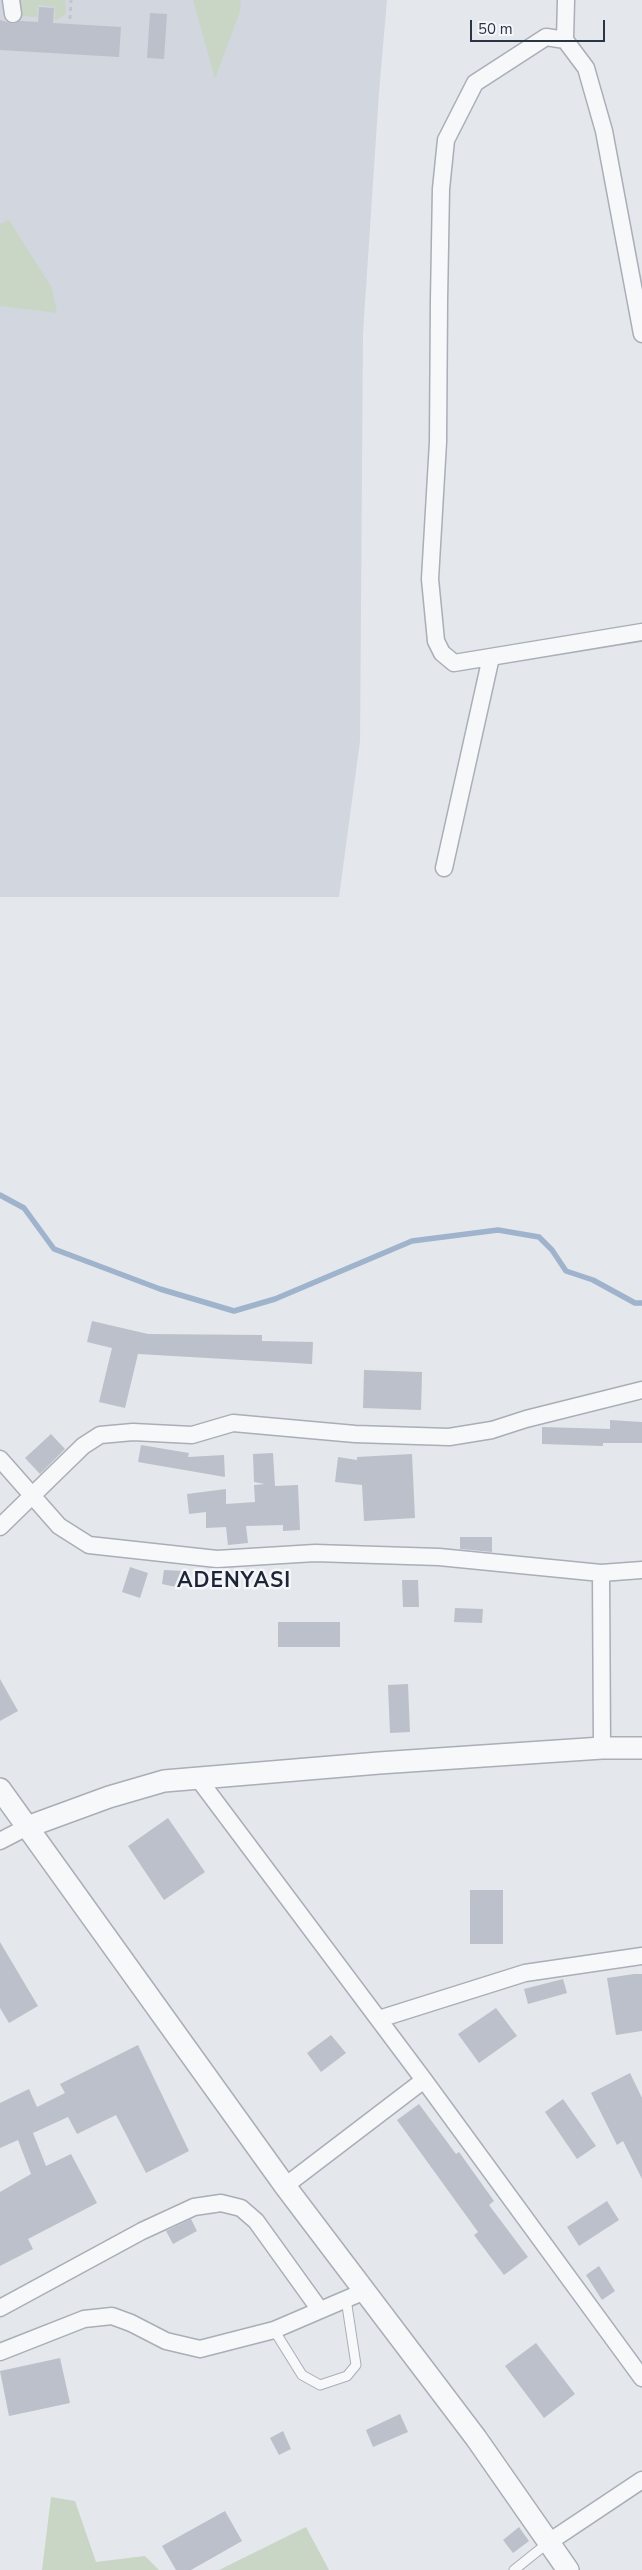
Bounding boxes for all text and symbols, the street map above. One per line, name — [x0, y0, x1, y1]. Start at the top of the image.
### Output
scale bar — [472, 10, 607, 42]
text: 50 m — [478, 19, 513, 39]
district label: ADENYASI — [176, 1569, 292, 1595]

